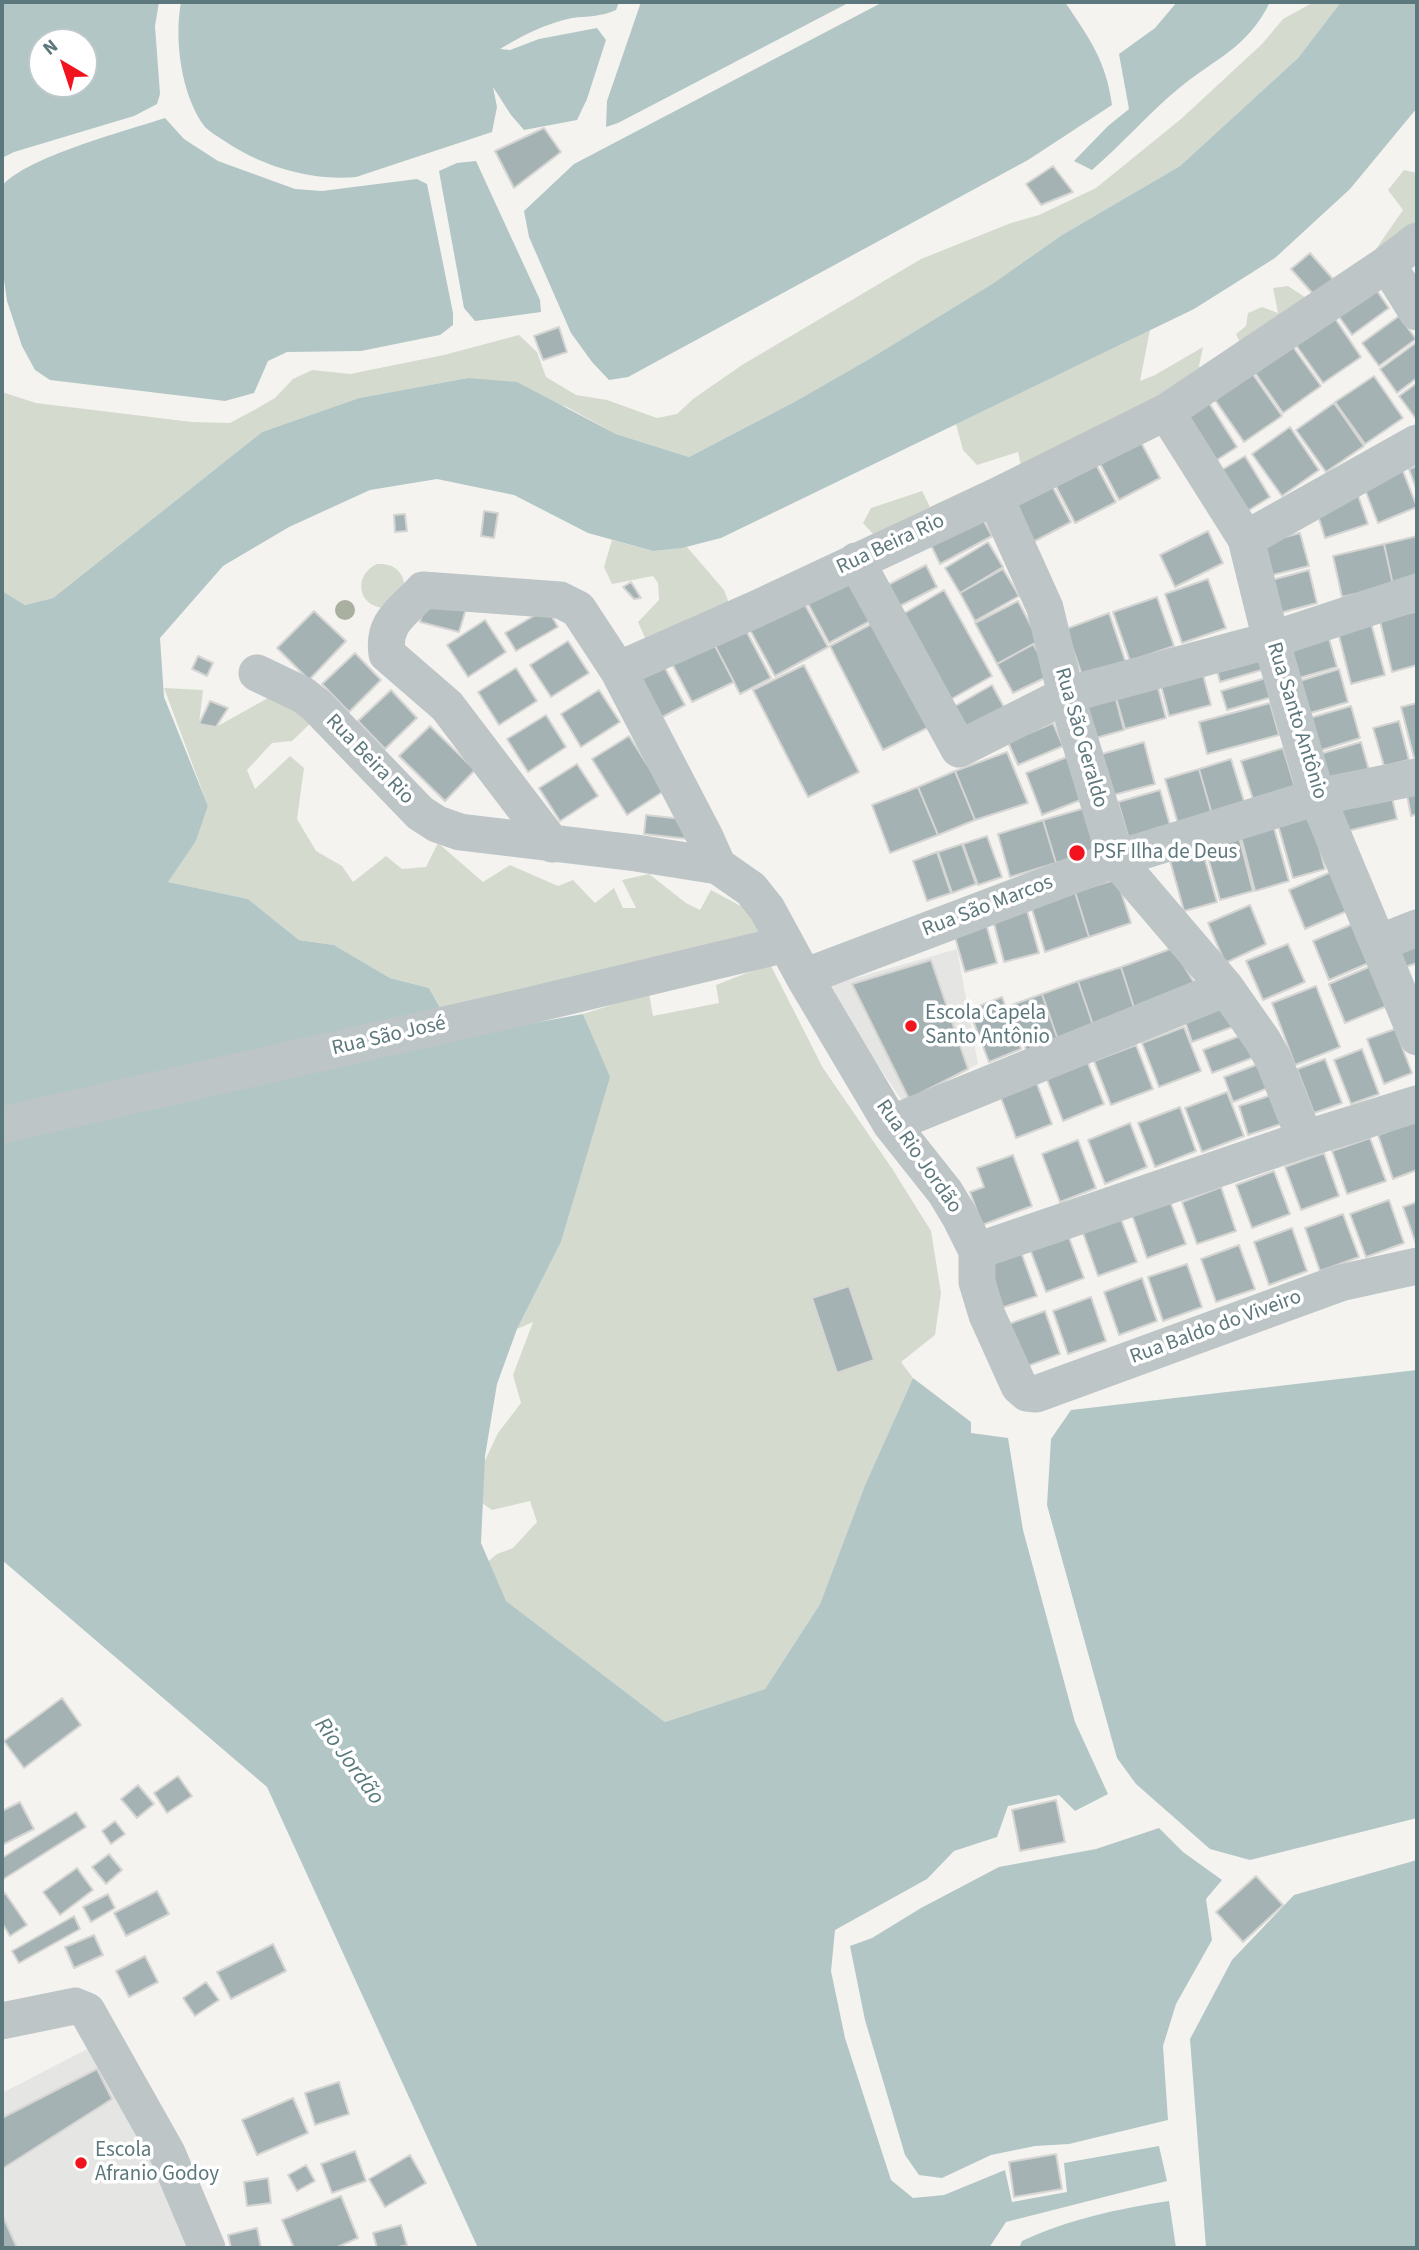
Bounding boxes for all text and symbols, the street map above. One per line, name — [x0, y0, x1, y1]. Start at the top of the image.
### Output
north arrow — [28, 28, 98, 98]
text: N — [37, 33, 64, 62]
street label: Rua Beira Rio — [833, 509, 949, 581]
street label: Rua Santo Antônio — [1260, 639, 1332, 803]
street label: Rua São Geraldo — [1048, 665, 1112, 811]
street label: Rua Beira Rio — [320, 709, 418, 811]
place label: PSF Ilha de Deus — [1093, 840, 1237, 866]
marker: PSF Ilha de Deus — [1067, 843, 1087, 863]
street label: Rua São Marcos — [919, 871, 1057, 943]
place label: Escola Capela Santo Antônio — [925, 1001, 1050, 1051]
street label: Rua São José — [330, 1012, 448, 1062]
marker: Escola Capela Santo Antônio — [903, 1018, 919, 1034]
street label: Rua Rio Jordão — [870, 1095, 966, 1219]
street label: Rua Baldo do Viveiro — [1127, 1285, 1305, 1371]
water label: Rio Jordão — [307, 1713, 389, 1811]
place label: Escola Afranio Godoy — [95, 2138, 219, 2188]
marker: Escola Afranio Godoy — [73, 2155, 89, 2171]

